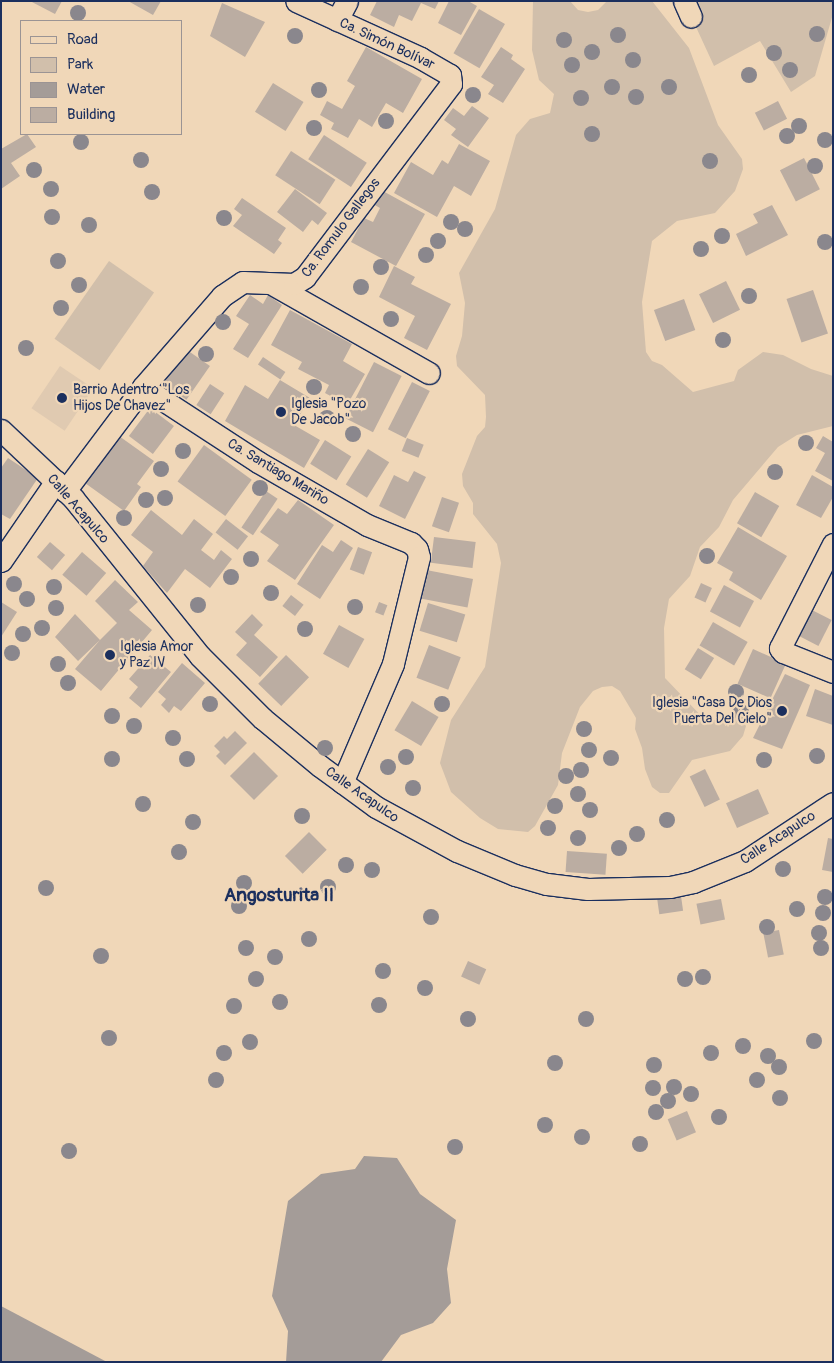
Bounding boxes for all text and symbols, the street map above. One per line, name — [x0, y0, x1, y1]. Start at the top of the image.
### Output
street label: Ca. Simón Bolívar — [337, 15, 437, 73]
legend — [20, 20, 182, 135]
text: Road — [67, 30, 98, 49]
text: Park — [67, 55, 93, 74]
text: Water — [67, 80, 105, 99]
text: Building — [67, 105, 115, 124]
street label: Ca. Romulo Gallegos — [298, 175, 384, 281]
place label: Barrio Adentro "Los Hijos De Chavez" — [73, 382, 189, 414]
marker: Barrio Adentro "Los Hijos De Chavez" — [55, 391, 69, 405]
place label: Iglesia "Pozo De Jacob" — [291, 396, 366, 428]
marker: Iglesia "Pozo De Jacob" — [275, 406, 287, 418]
street label: Ca. Santiago Mariño — [224, 435, 332, 509]
street label: Calle Acapulco — [43, 471, 113, 547]
place label: Iglesia Amor y Paz IV — [120, 639, 193, 672]
marker: Iglesia Amor y Paz IV — [104, 649, 116, 661]
place label: Iglesia "Casa De Dios Puerta Del Cielo" — [652, 695, 772, 728]
marker: Iglesia "Casa De Dios Puerta Del Cielo" — [776, 705, 788, 717]
street label: Calle Acapulco — [322, 763, 402, 827]
street label: Calle Acapulco — [737, 808, 819, 868]
district label: Angosturita II — [224, 885, 334, 907]

